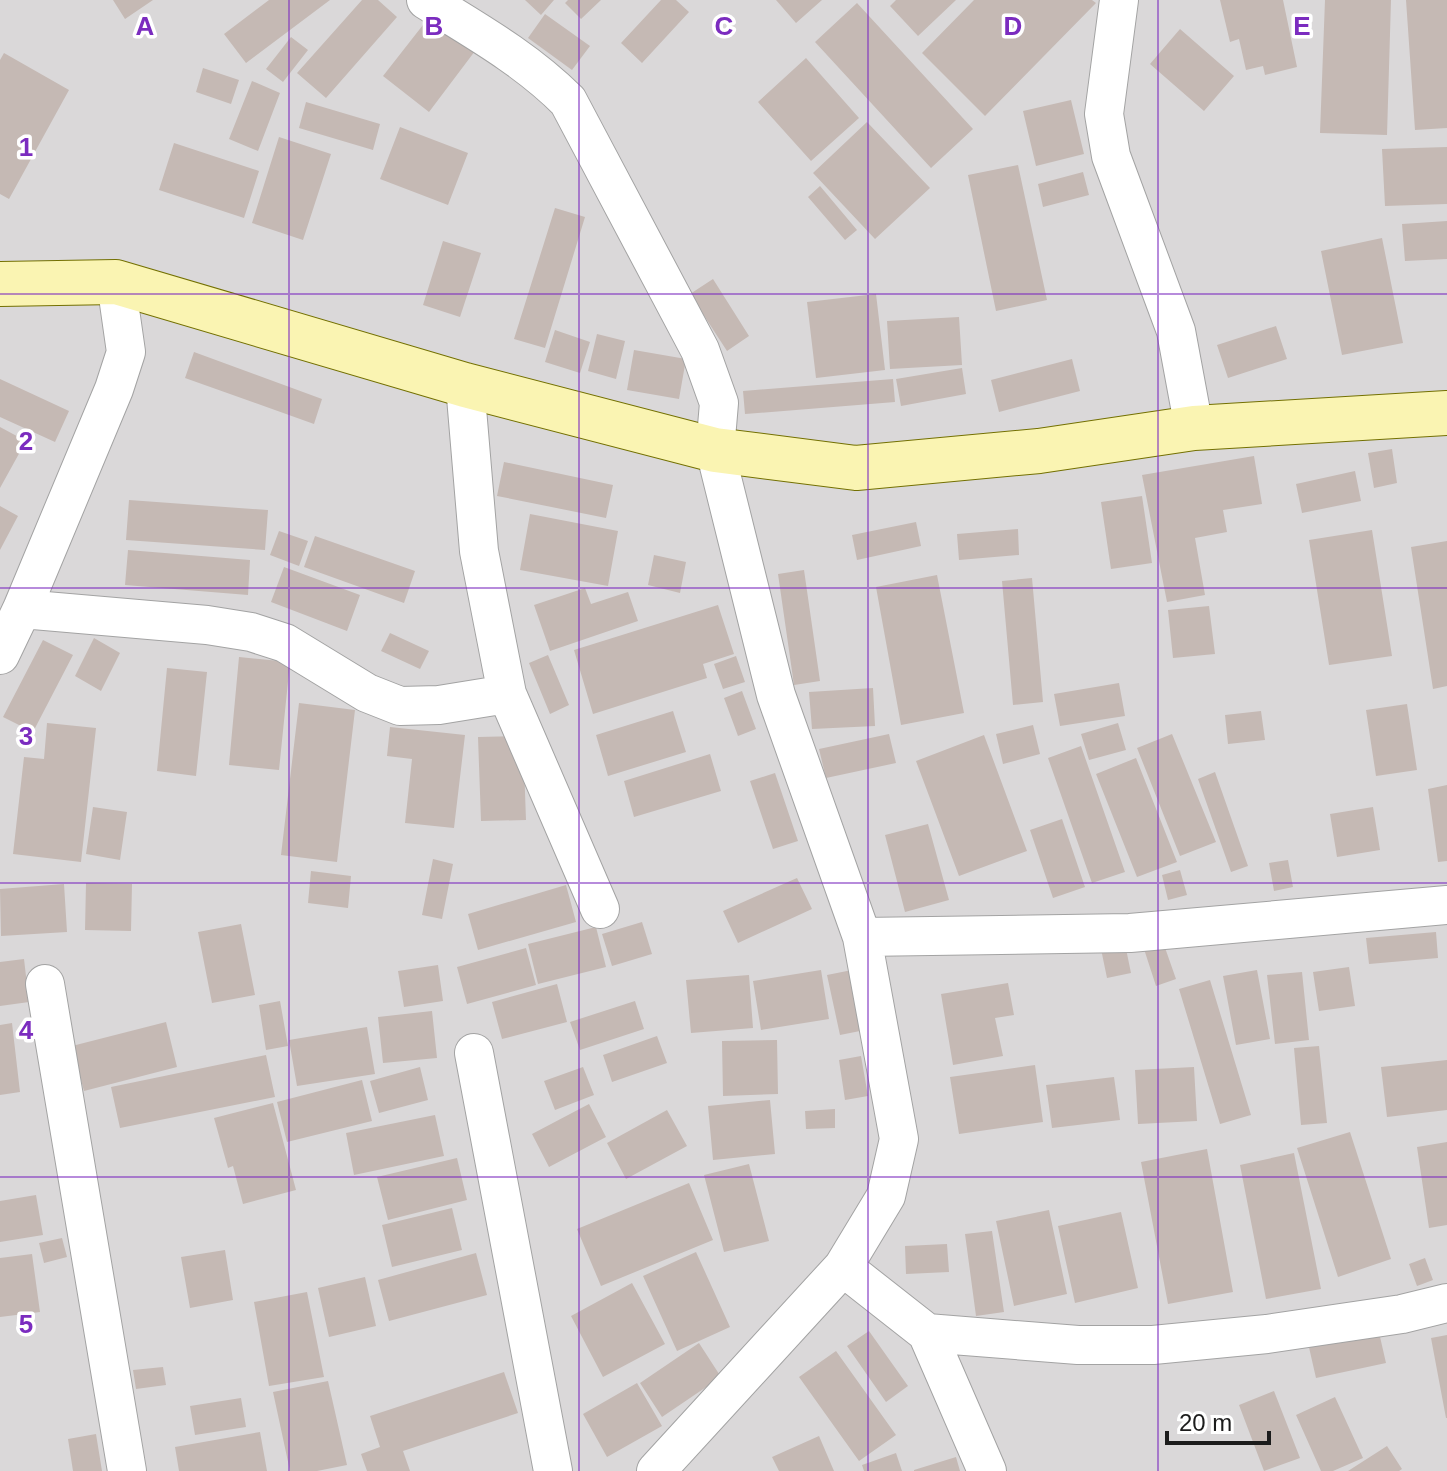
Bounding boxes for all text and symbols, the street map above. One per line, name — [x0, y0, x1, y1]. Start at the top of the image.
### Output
text: A — [136, 11, 155, 41]
text: B — [425, 11, 443, 41]
text: C — [715, 11, 734, 41]
text: D — [1004, 11, 1022, 41]
text: E — [1293, 11, 1311, 41]
text: 1 — [19, 132, 33, 162]
text: 2 — [19, 426, 33, 456]
text: 3 — [19, 721, 33, 751]
text: 4 — [19, 1015, 34, 1045]
text: 5 — [19, 1309, 33, 1339]
scale bar — [1167, 1395, 1269, 1445]
text: 20 m — [1179, 1409, 1232, 1436]

